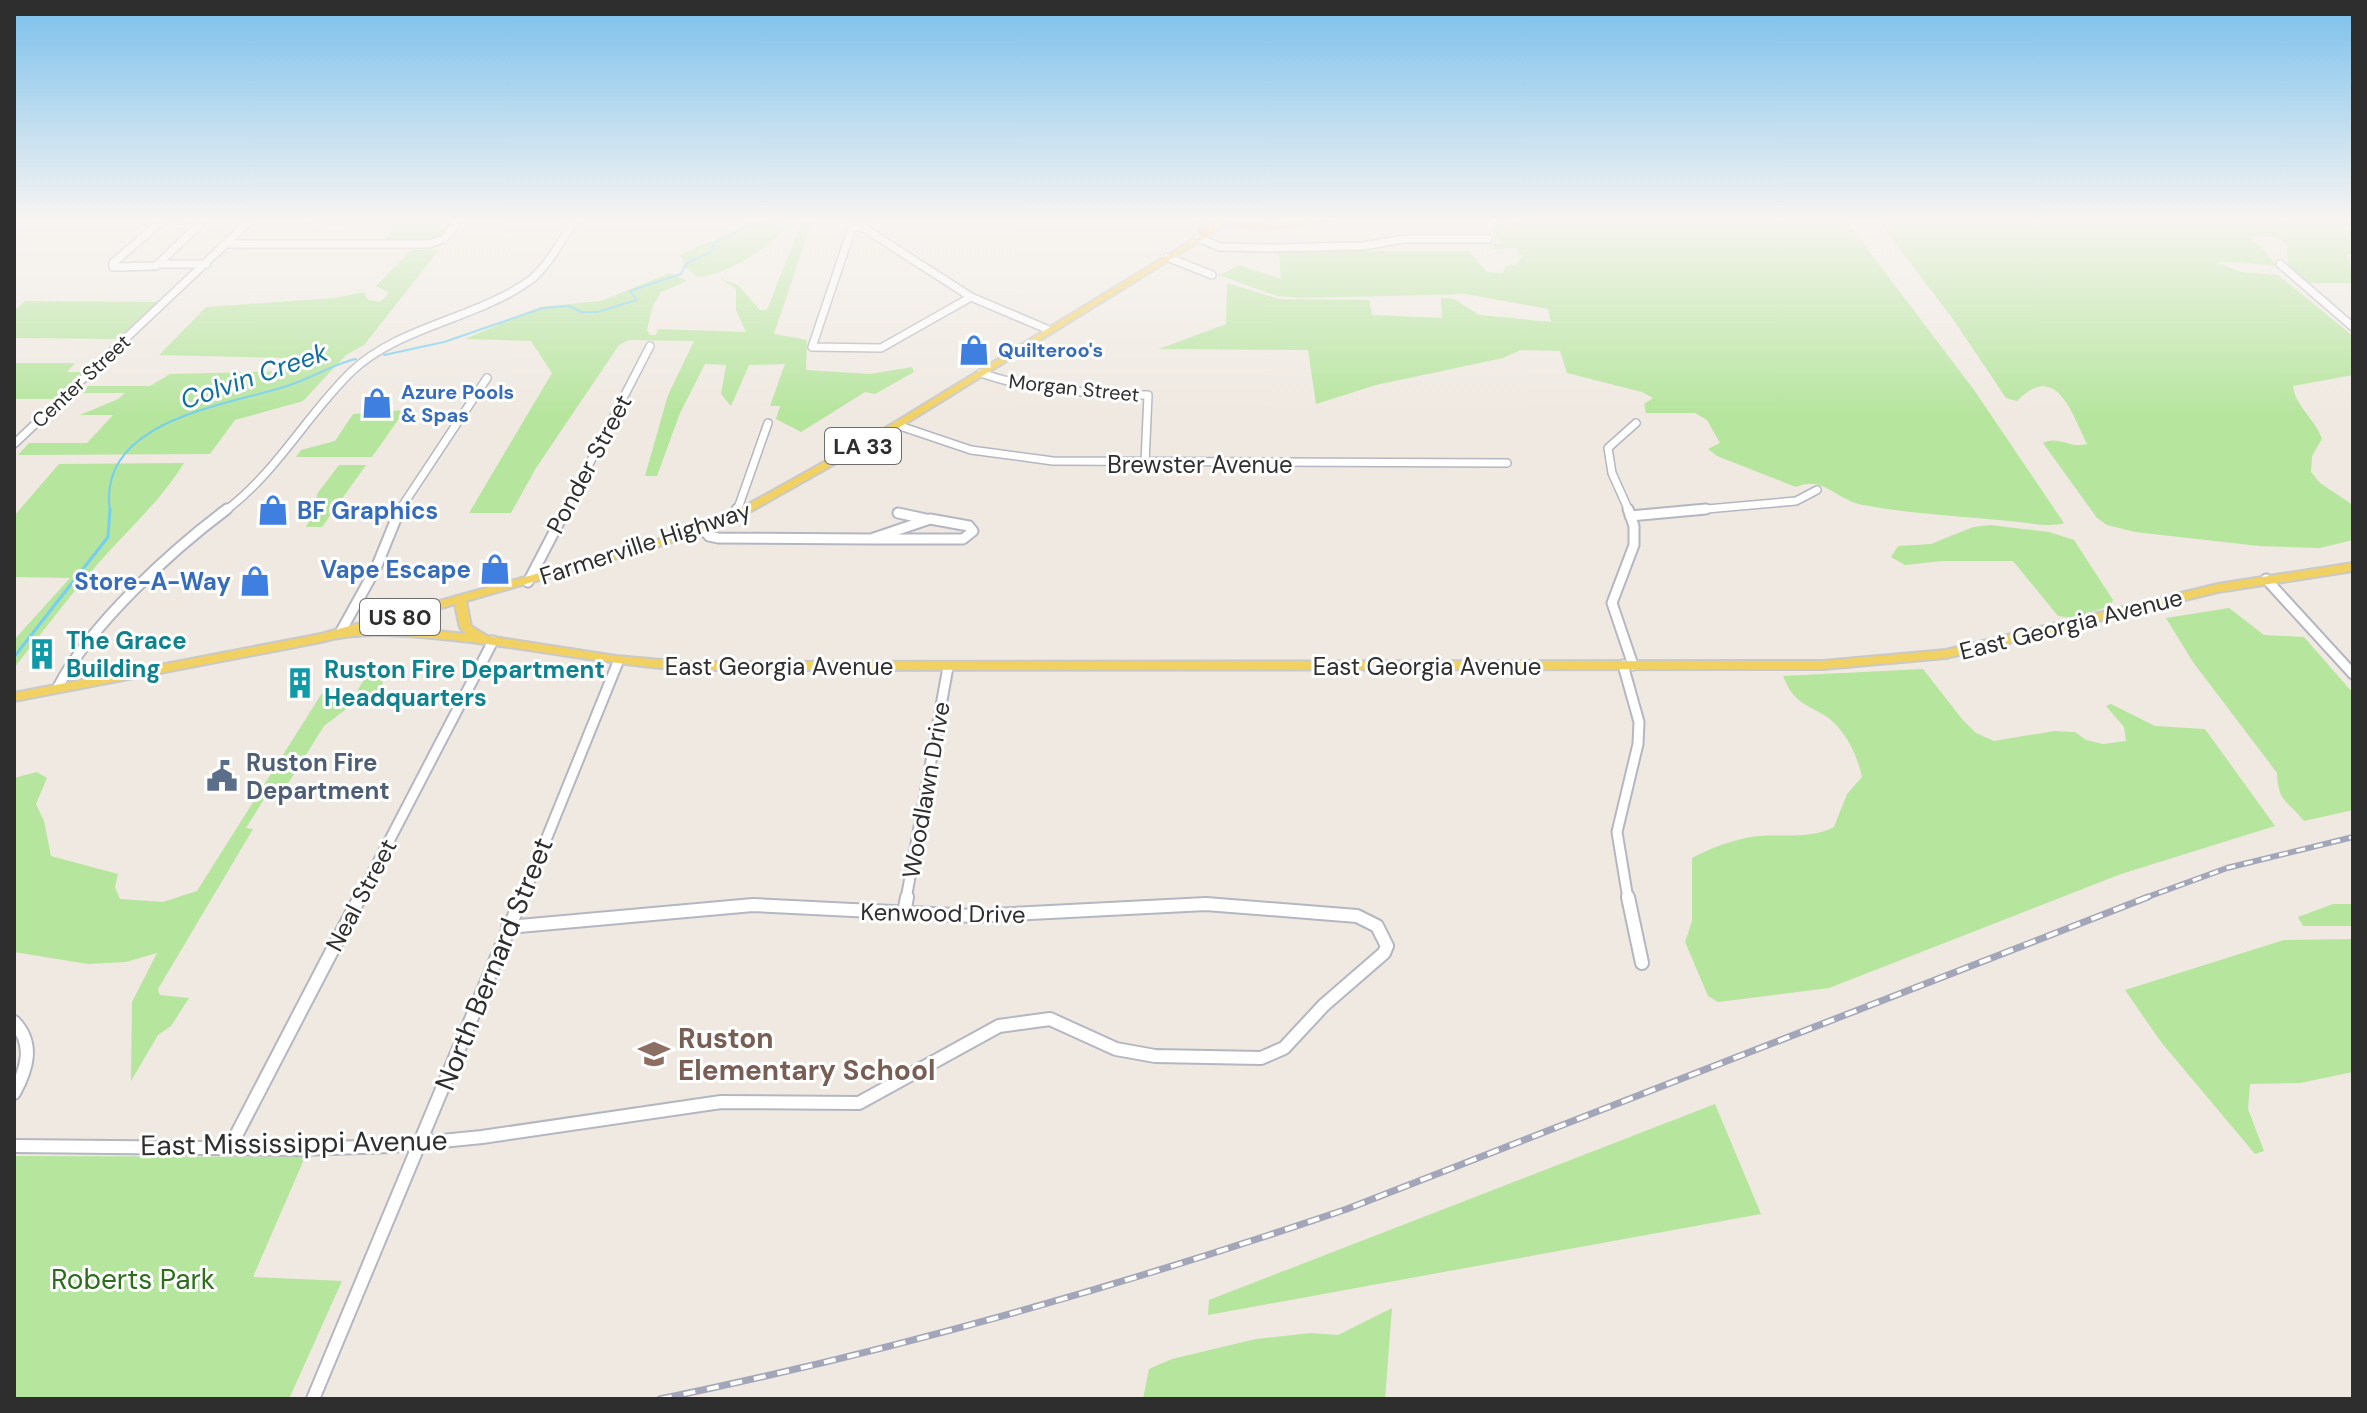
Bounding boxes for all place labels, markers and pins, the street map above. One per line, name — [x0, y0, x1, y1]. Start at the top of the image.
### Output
shop icon: Quilteroo's — [957, 333, 991, 367]
place label: Quilteroo's — [998, 337, 1103, 363]
place label: Azure Pools & Spas — [401, 379, 514, 428]
shop icon: Azure Pools & Spas — [360, 386, 394, 420]
shop icon: BF Graphics — [256, 493, 290, 527]
place label: BF Graphics — [297, 495, 438, 526]
shop icon: Vape Escape — [478, 552, 512, 586]
place label: Vape Escape — [320, 554, 471, 585]
shop icon: Store-A-Way — [238, 564, 272, 598]
place label: Store-A-Way — [74, 566, 232, 597]
place label: The Grace Building — [66, 625, 187, 684]
building icon: The Grace Building — [25, 637, 59, 671]
place label: Ruston Fire Department Headquarters — [324, 654, 605, 713]
building icon: Ruston Fire Department Headquarters — [283, 666, 317, 700]
place label: Ruston Fire Department — [246, 747, 390, 806]
public building icon: Ruston Fire Department — [205, 759, 239, 793]
place label: Ruston Elementary School — [678, 1020, 935, 1089]
school or university icon: Ruston Elementary School — [637, 1037, 671, 1071]

